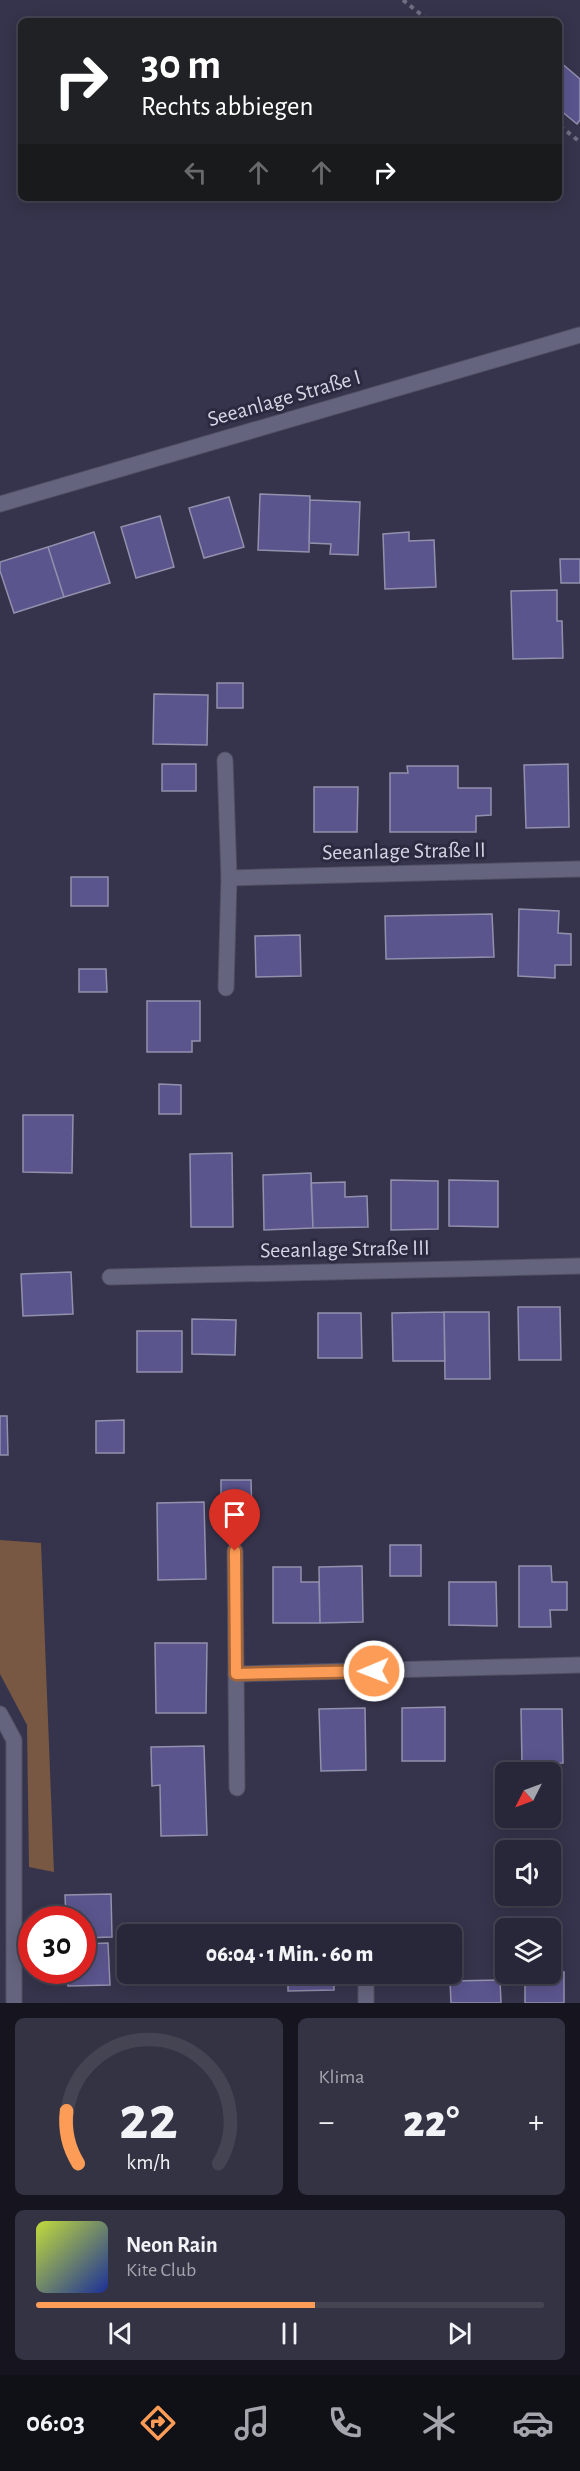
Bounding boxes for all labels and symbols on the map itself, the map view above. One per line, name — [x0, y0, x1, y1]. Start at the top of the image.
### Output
street label: Seeanlage Straße I — [205, 366, 363, 430]
street label: Seeanlage Straße II — [322, 839, 486, 863]
street label: Seeanlage Straße III — [260, 1237, 430, 1261]
pin — [209, 1489, 260, 1551]
position arrow — [342, 1639, 406, 1703]
north arrow — [495, 1762, 561, 1828]
speed limit sign: 30 — [18, 1906, 96, 1984]

